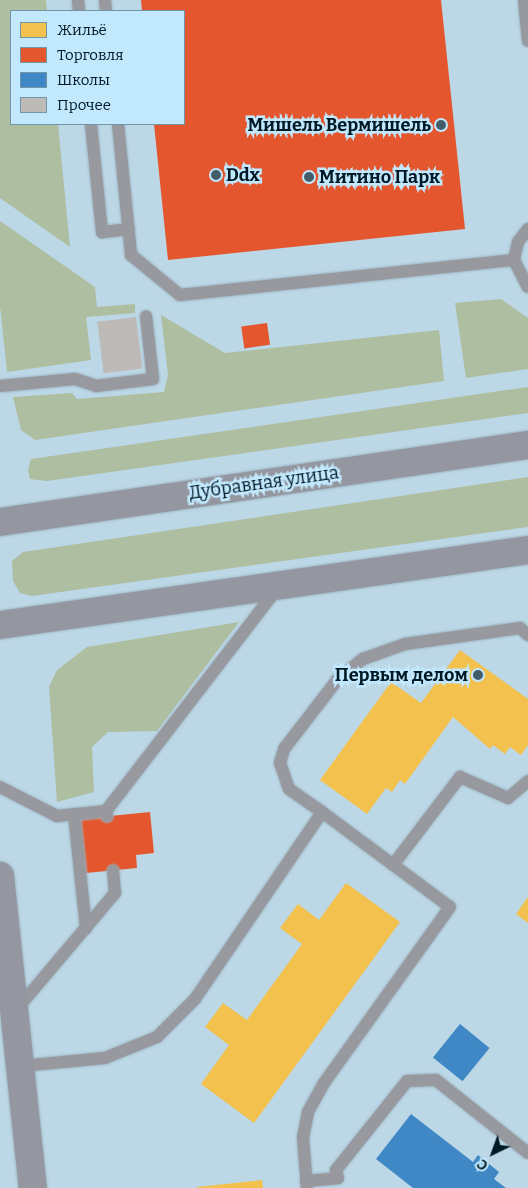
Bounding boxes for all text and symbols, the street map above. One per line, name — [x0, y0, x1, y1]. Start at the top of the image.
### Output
legend — [10, 10, 185, 125]
text: Жильё — [57, 21, 107, 39]
text: Торговля — [57, 46, 124, 64]
text: Школы — [57, 71, 110, 89]
text: Прочее — [57, 96, 111, 114]
place label: Мишель Вермишель — [247, 114, 431, 136]
marker: Мишель Вермишель — [435, 119, 447, 131]
place label: Ddx — [226, 164, 260, 186]
place label: Митино Парк — [319, 166, 440, 188]
marker: Ddx — [210, 169, 222, 181]
marker: Митино Парк — [303, 171, 315, 183]
street label: Дубравная улица — [188, 462, 340, 504]
place label: Первым делом — [335, 664, 468, 686]
marker: Первым делом — [472, 669, 484, 681]
north arrow — [468, 1128, 518, 1178]
text: С — [474, 1155, 492, 1174]

